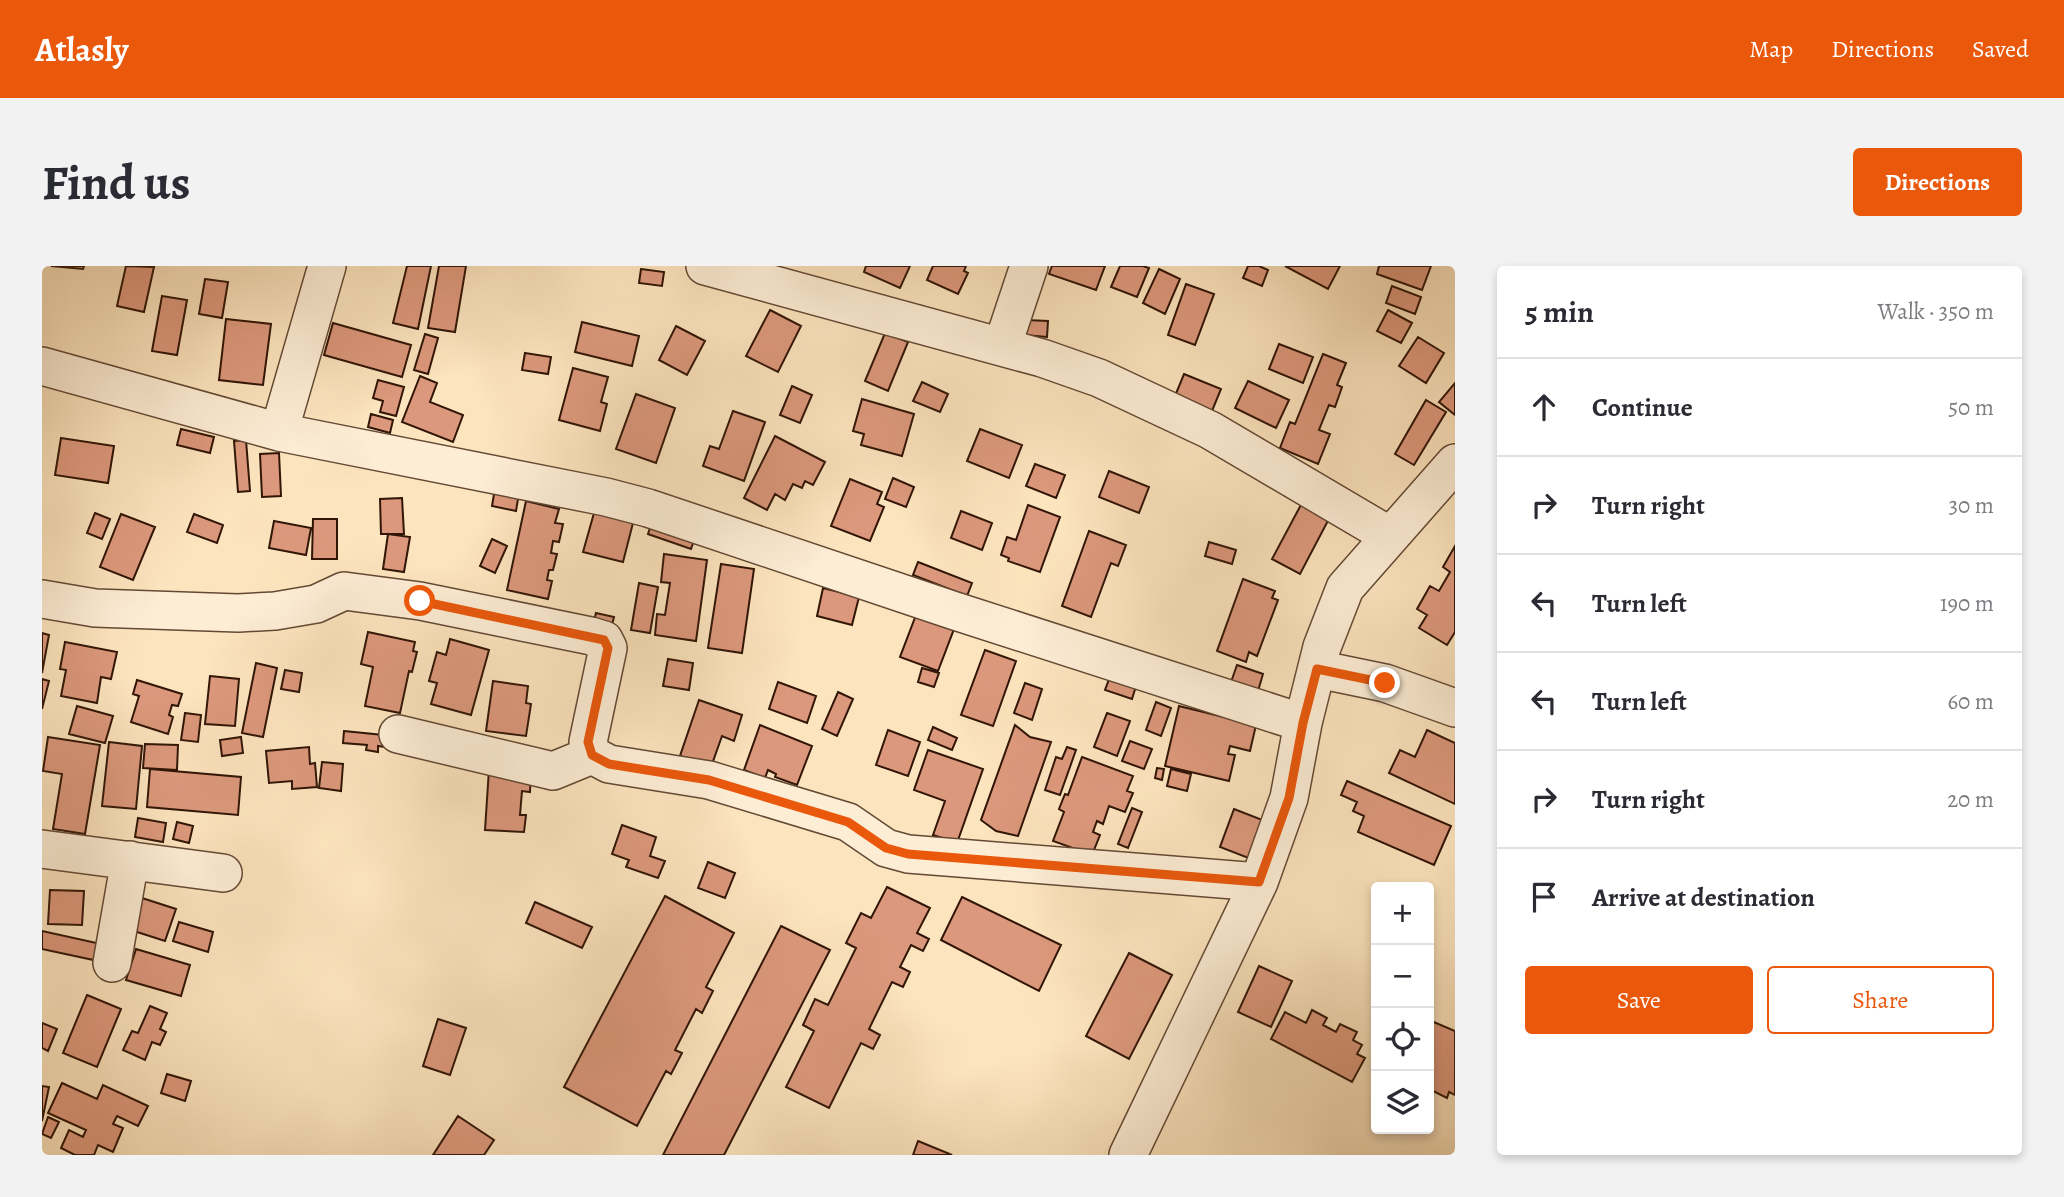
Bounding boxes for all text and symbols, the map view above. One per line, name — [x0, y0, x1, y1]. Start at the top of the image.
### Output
text: Atlasly — [35, 27, 129, 72]
text: Map — [1749, 33, 1793, 65]
text: Directions — [1831, 33, 1934, 65]
text: Saved — [1972, 33, 2029, 65]
button: Directions — [1853, 148, 2022, 216]
text: Find us — [42, 149, 190, 216]
text: 5 min — [1525, 292, 1594, 332]
text: Walk · 350 m — [1878, 296, 1994, 327]
icon: ahead — [1525, 388, 1563, 426]
text: Continue — [1592, 390, 1693, 425]
text: 50 m — [1948, 392, 1994, 423]
icon: right — [1525, 486, 1563, 524]
text: Turn right — [1592, 488, 1705, 523]
text: 30 m — [1948, 490, 1994, 521]
icon: left — [1525, 584, 1563, 622]
route start — [404, 585, 435, 616]
text: Turn left — [1592, 586, 1687, 621]
text: 190 m — [1940, 588, 1994, 619]
route end — [1369, 667, 1400, 698]
icon: left — [1525, 682, 1563, 720]
text: Turn left — [1592, 684, 1687, 719]
text: 60 m — [1947, 686, 1994, 717]
icon: right — [1525, 780, 1563, 818]
text: Turn right — [1592, 782, 1705, 817]
text: 20 m — [1947, 784, 1994, 815]
icon: arrive — [1525, 878, 1563, 916]
text: Arrive at destination — [1592, 880, 1815, 915]
map controls — [1371, 882, 1434, 1134]
button: + — [1371, 882, 1434, 945]
button: − — [1371, 945, 1434, 1008]
button: Save — [1525, 966, 1753, 1034]
button: Share — [1767, 966, 1994, 1034]
button: locate — [1371, 1008, 1434, 1071]
button: layers — [1371, 1071, 1434, 1134]

